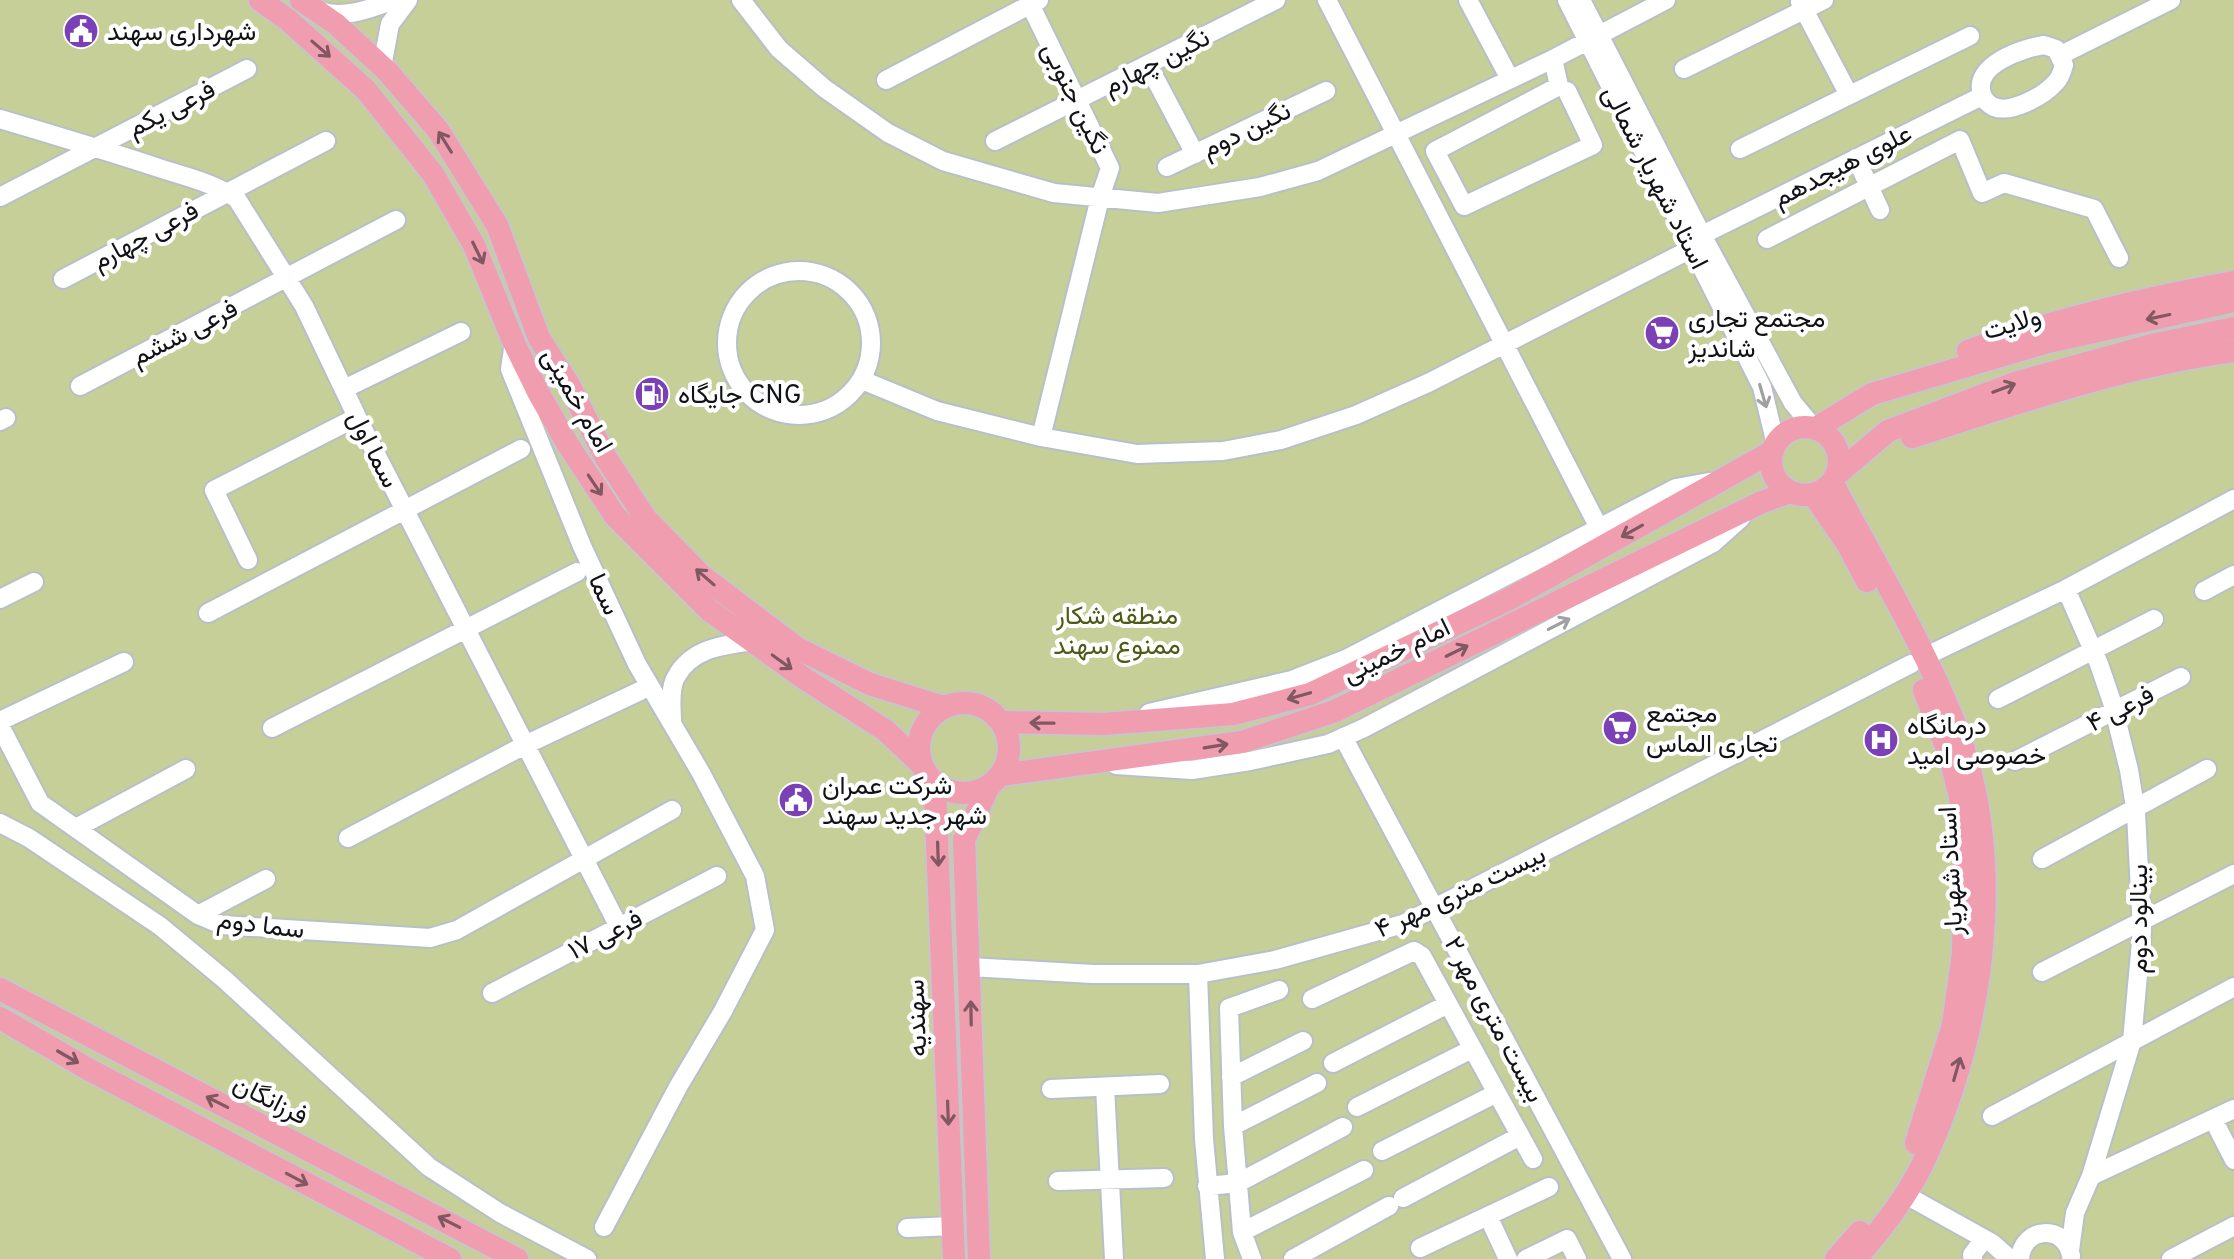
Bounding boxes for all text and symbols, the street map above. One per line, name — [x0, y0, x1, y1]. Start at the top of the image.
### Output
public building icon: شهرداری سهند — [62, 12, 100, 50]
place label: شهرداری سهند — [107, 17, 256, 50]
street label: نگین چهارم — [1098, 22, 1216, 104]
street label: نگین جنوبی — [1032, 38, 1115, 161]
one-way arrow — [310, 40, 330, 58]
street label: فرعی یکم — [123, 74, 222, 146]
street label: استاد شهریار شمالی — [1593, 81, 1714, 276]
street label: نگین دوم — [1197, 96, 1297, 167]
street label: علوی هیجدهم — [1768, 118, 1918, 216]
one-way arrow — [437, 131, 453, 154]
street label: فرعی چهارم — [87, 195, 205, 279]
one-way arrow — [471, 241, 486, 265]
street label: فرعی ششم — [126, 293, 244, 375]
street label: ولایت — [1980, 301, 2045, 349]
place label: مجتمع تجاری شاندیز — [1687, 304, 1825, 367]
one-way arrow — [2145, 310, 2171, 325]
supermarket icon: مجتمع تجاری شاندیز — [1643, 314, 1681, 352]
street label: امام خمینی — [533, 343, 619, 460]
fuel station icon: جایگاه CNG — [633, 375, 671, 413]
one-way arrow — [1991, 379, 2016, 394]
place label: جایگاه CNG — [678, 380, 802, 413]
one-way arrow — [1756, 382, 1771, 408]
street label: سما اول — [338, 406, 405, 494]
one-way arrow — [586, 473, 603, 495]
one-way arrow — [1621, 524, 1644, 540]
one-way arrow — [695, 568, 716, 586]
street label: سما — [579, 569, 627, 621]
park label: منطقه شکار ممنوع سهند — [1053, 601, 1181, 664]
street label: امام خمینی — [1338, 612, 1456, 692]
one-way arrow — [1547, 616, 1571, 631]
one-way arrow — [1445, 643, 1469, 658]
one-way arrow — [771, 653, 792, 670]
street label: فرعی ۴ — [2082, 679, 2160, 741]
one-way arrow — [1287, 690, 1313, 705]
place label: مجتمع تجاری الماس — [1646, 699, 1778, 762]
supermarket icon: مجتمع تجاری الماس — [1601, 709, 1639, 747]
place label: درمانگاه خصوصی امید — [1907, 711, 2046, 774]
one-way arrow — [1029, 716, 1056, 731]
hospital icon: درمانگاه خصوصی امید — [1862, 721, 1900, 759]
one-way arrow — [1203, 738, 1229, 753]
place label: شرکت عمران شهر جدید سهند — [822, 771, 987, 834]
public building icon: شرکت عمران شهر جدید سهند — [777, 781, 815, 819]
street label: استاد شهریار — [1933, 806, 1972, 937]
street label: بیست متری مهر ۴ — [1370, 839, 1552, 947]
one-way arrow — [930, 840, 945, 867]
street label: بینالود دوم — [2124, 864, 2157, 974]
street label: فرعی ۱۷ — [563, 904, 649, 969]
street label: سما دوم — [215, 905, 306, 948]
street label: بیست متری مهر ۲ — [1435, 931, 1550, 1109]
street label: سهندیه — [901, 979, 936, 1057]
one-way arrow — [964, 1000, 979, 1027]
one-way arrow — [55, 1050, 79, 1065]
one-way arrow — [1950, 1056, 1965, 1082]
street label: فرزانگان — [227, 1068, 313, 1134]
one-way arrow — [206, 1094, 230, 1110]
one-way arrow — [940, 1099, 955, 1126]
one-way arrow — [285, 1171, 309, 1187]
one-way arrow — [437, 1213, 461, 1229]

